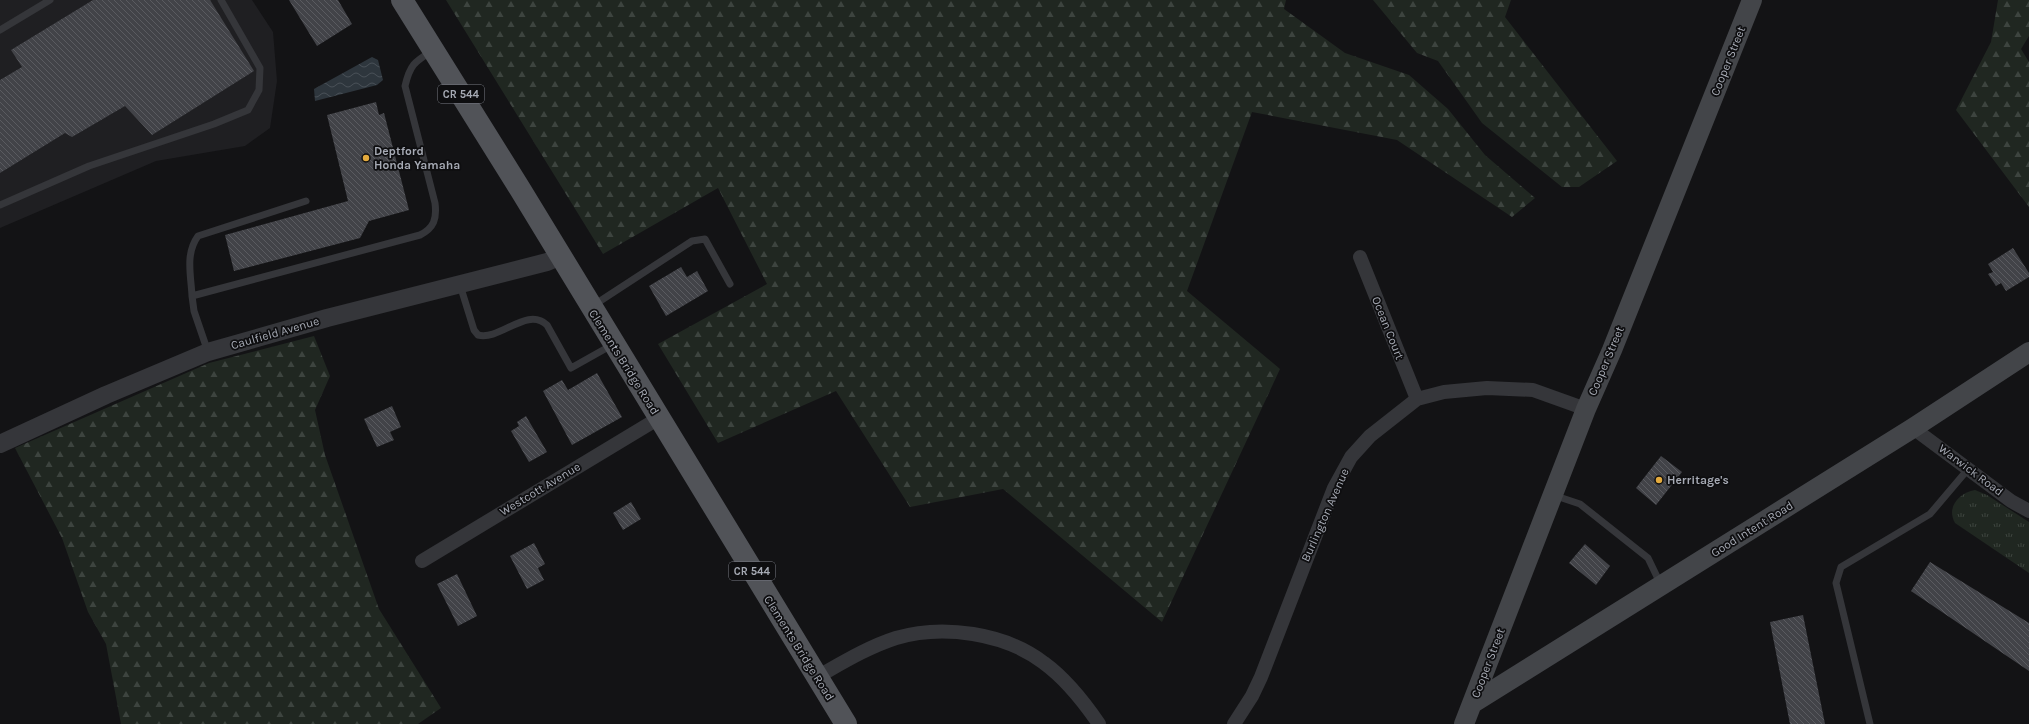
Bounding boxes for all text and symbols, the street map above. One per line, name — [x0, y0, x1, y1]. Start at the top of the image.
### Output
street label: Cooper Street — [1708, 24, 1748, 98]
road number: CR 544 — [438, 85, 484, 103]
place label: Deptford Honda Yamaha — [374, 144, 460, 172]
marker: Deptford Honda Yamaha — [361, 153, 371, 163]
street label: Ocean Court — [1369, 294, 1407, 362]
street label: Clements Bridge Road — [586, 307, 662, 417]
street label: Caulfield Avenue — [229, 314, 321, 352]
street label: Cooper Street — [1585, 324, 1627, 398]
street label: Warwick Road — [1936, 441, 2006, 499]
street label: Westcott Avenue — [497, 459, 583, 519]
street label: Burlington Avenue — [1298, 466, 1352, 564]
place label: Herritage's — [1667, 473, 1729, 487]
marker: Herritage's — [1654, 475, 1664, 485]
street label: Good Intent Road — [1708, 498, 1796, 560]
road number: CR 544 — [729, 562, 775, 580]
street label: Clements Bridge Road — [761, 593, 837, 703]
street label: Cooper Street — [1468, 626, 1508, 700]

